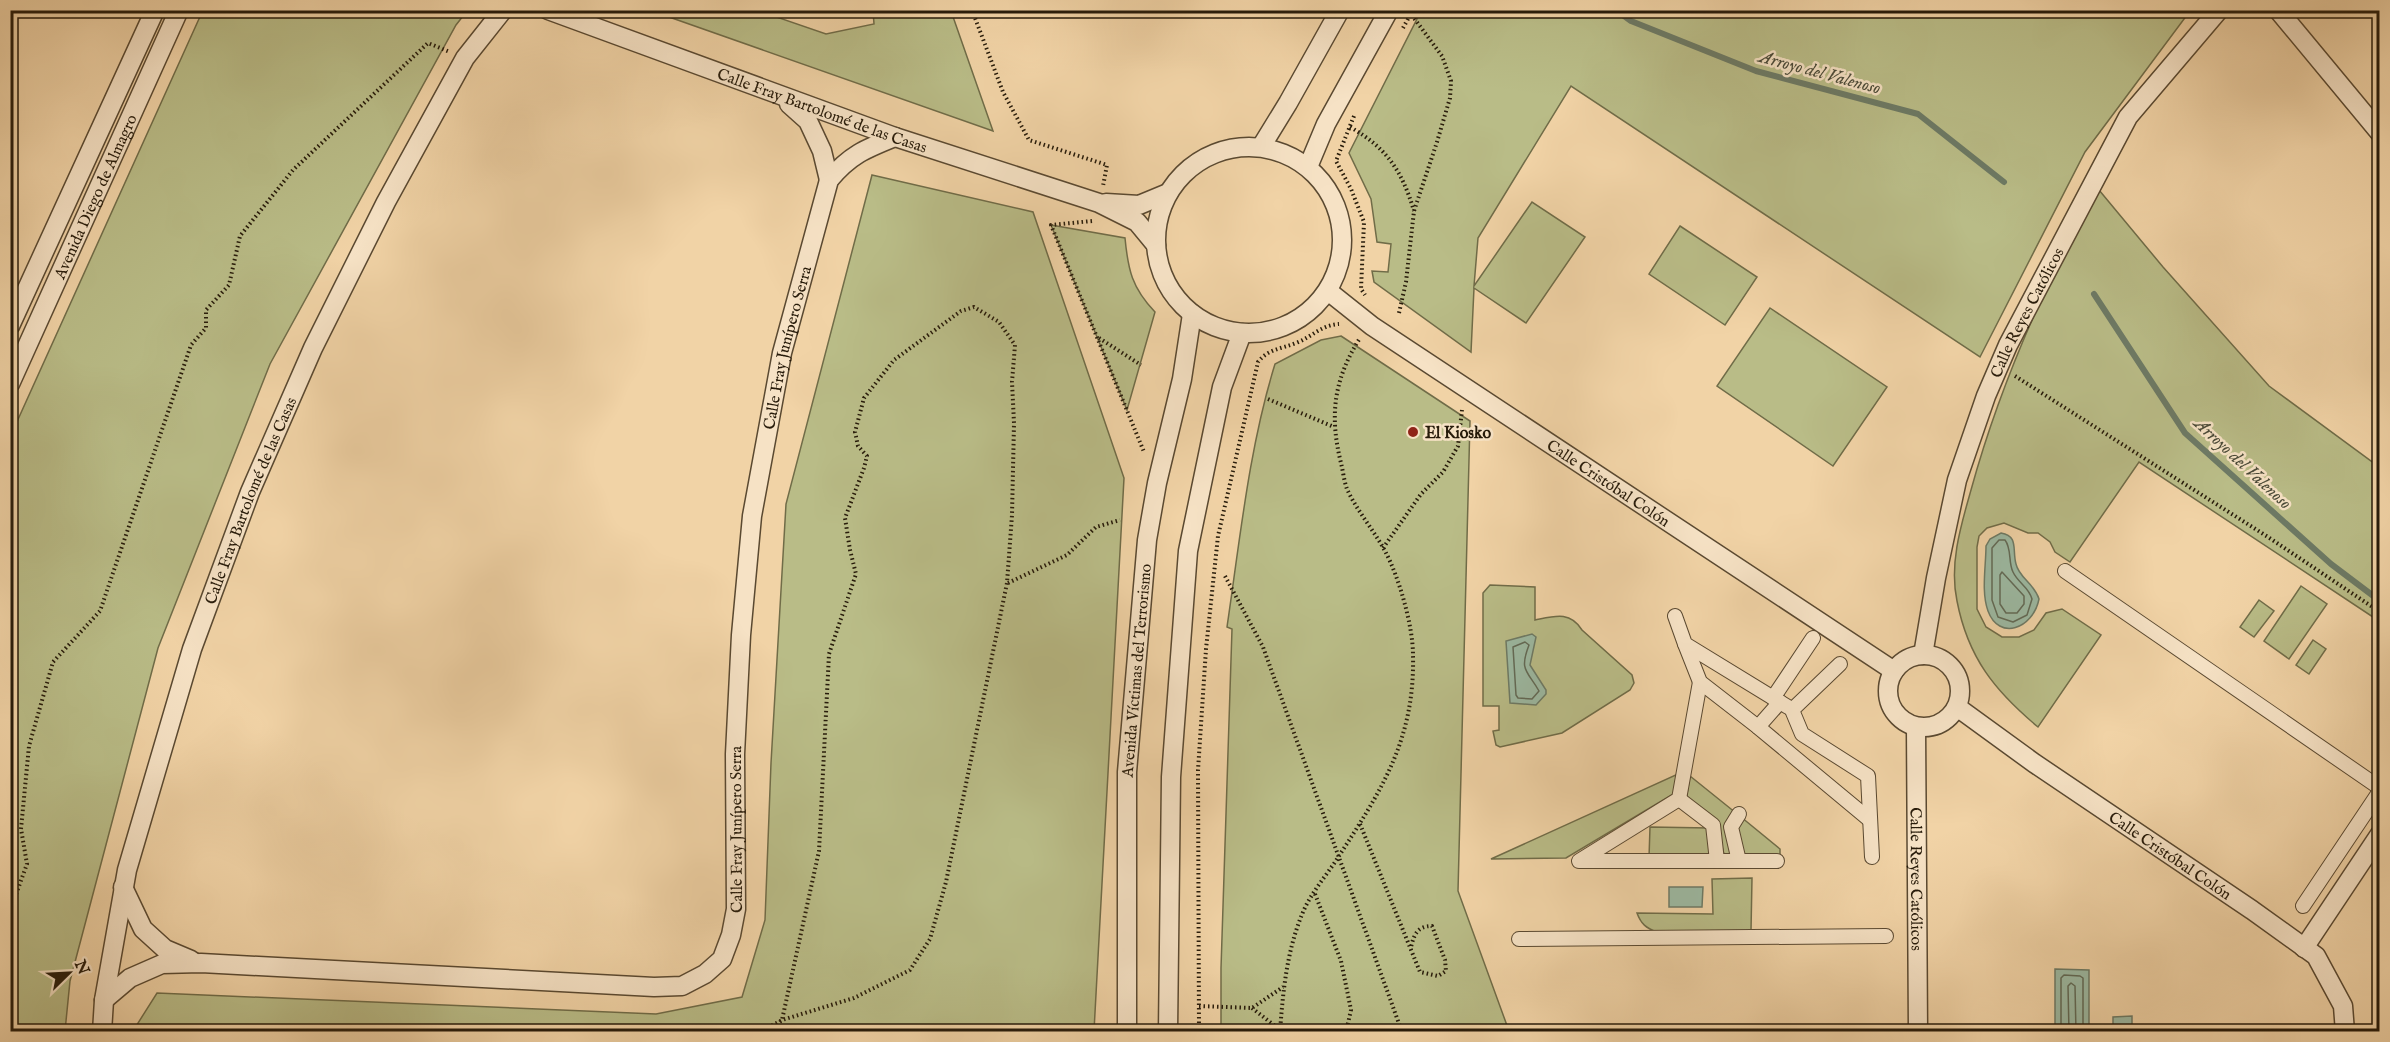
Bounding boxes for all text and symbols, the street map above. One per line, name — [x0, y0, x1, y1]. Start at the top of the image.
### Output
water label: Arroyo del Valenoso — [1754, 46, 1883, 101]
street label: Calle Fray Bartolomé de las Casas — [714, 65, 930, 159]
street label: Avenida Diego de Almagro — [50, 111, 143, 284]
street label: Calle Reyes Católicos — [1987, 244, 2070, 381]
street label: Calle Fray Junípero Serra — [760, 264, 817, 431]
street label: Calle Fray Bartolomé de las Casas — [201, 394, 302, 607]
water label: Arroyo del Valenoso — [2187, 412, 2296, 515]
place label: El Kiosko — [1425, 424, 1491, 444]
marker: El Kiosko — [1406, 425, 1420, 439]
street label: Calle Cristóbal Colón — [1542, 436, 1674, 532]
street label: Avenida Víctimas del Terrorismo — [1118, 563, 1157, 779]
street label: Calle Fray Junípero Serra — [727, 745, 748, 913]
street label: Calle Reyes Católicos — [1905, 807, 1925, 951]
street label: Calle Cristóbal Colón — [2104, 808, 2235, 906]
north arrow — [39, 943, 99, 1003]
text: N — [69, 956, 93, 978]

